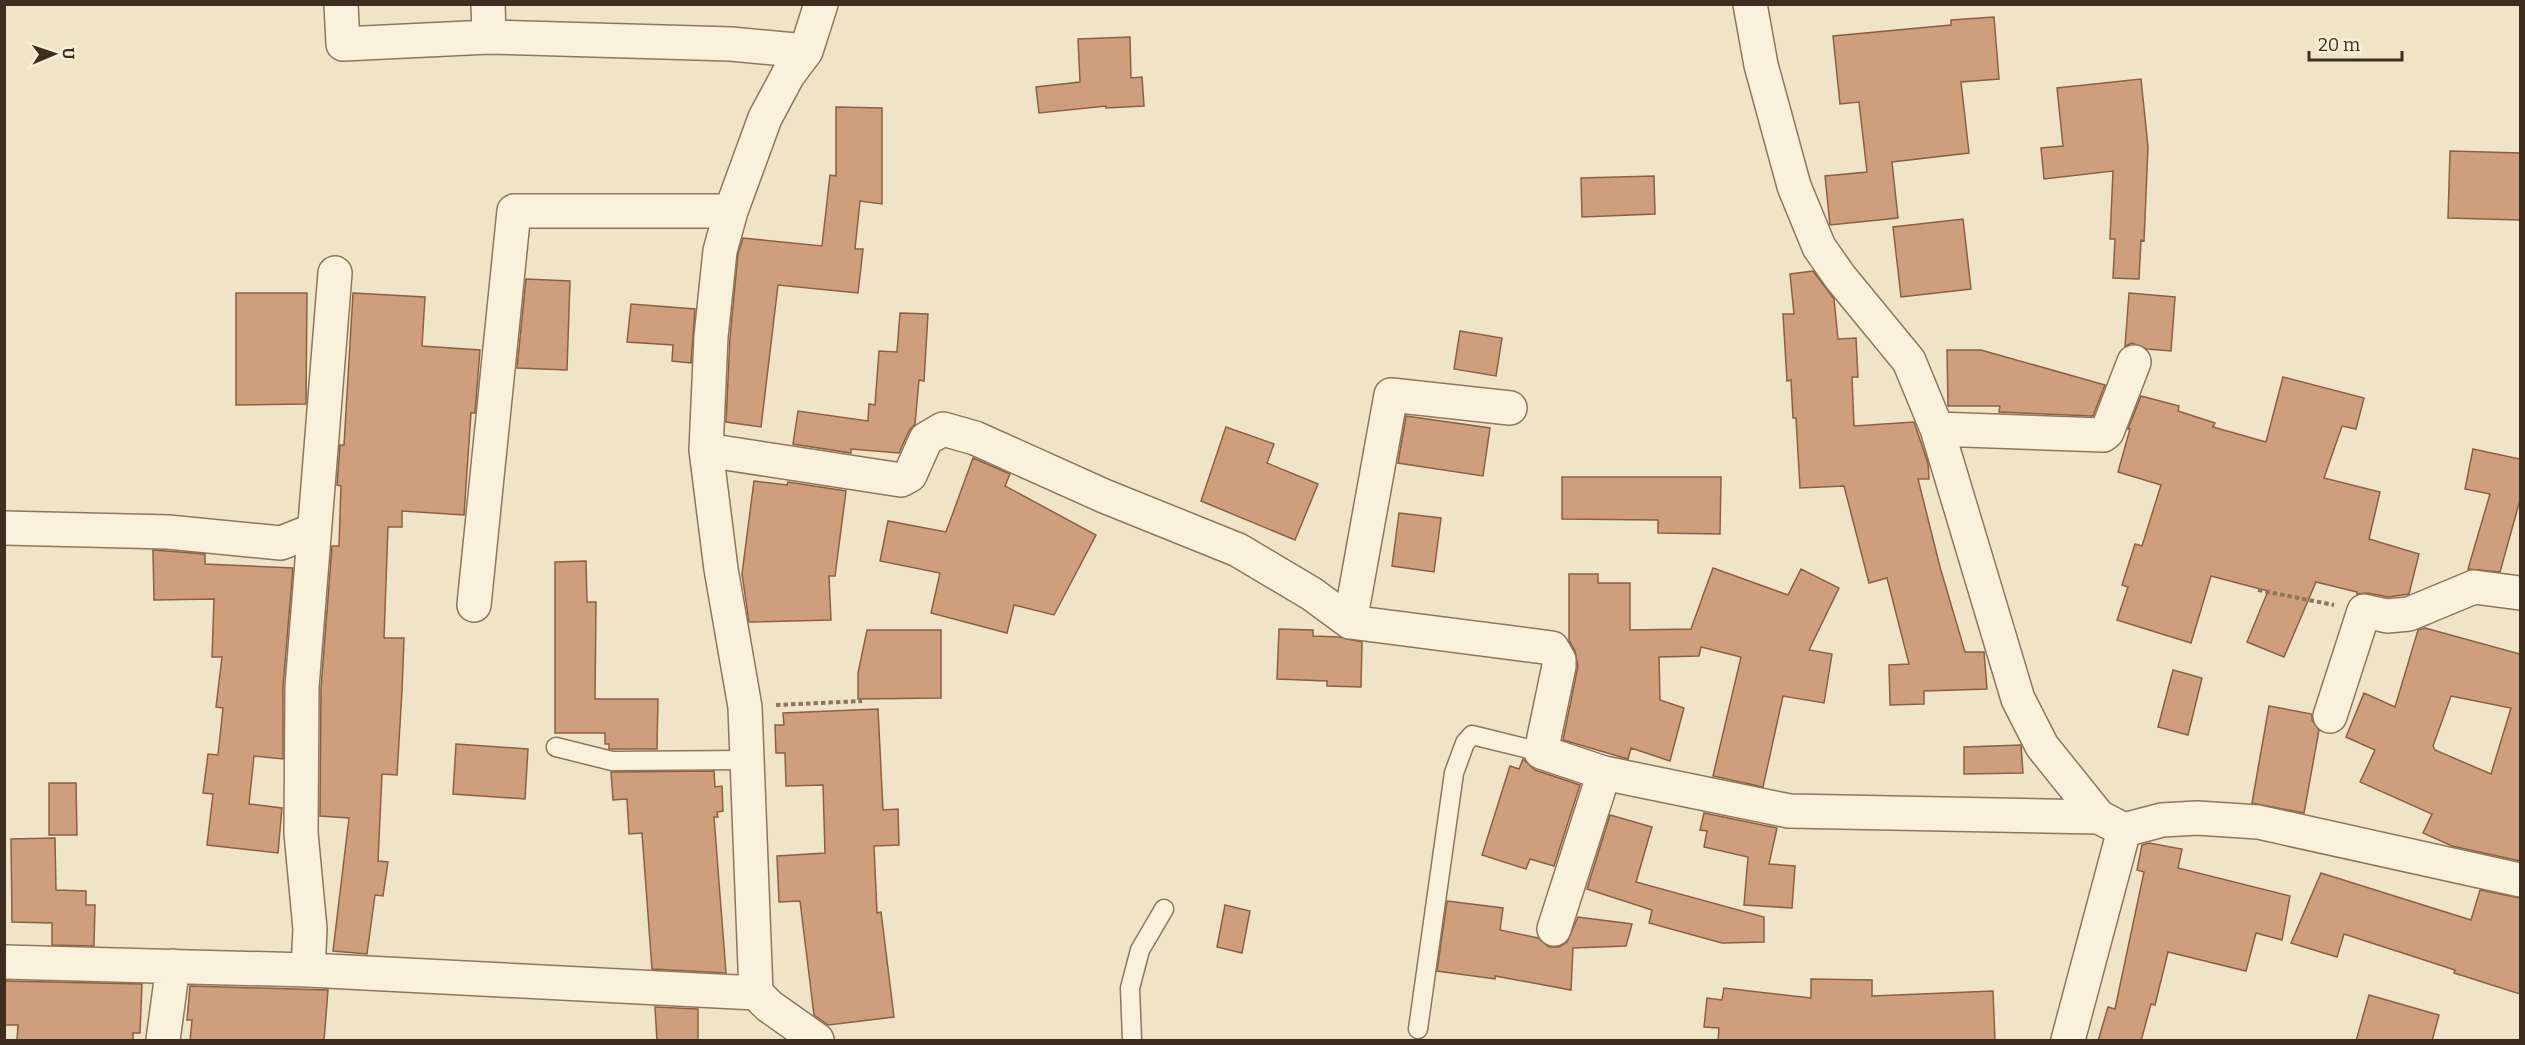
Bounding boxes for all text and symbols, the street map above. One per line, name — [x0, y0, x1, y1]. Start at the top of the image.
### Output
north arrow — [24, 24, 84, 84]
scale bar — [2309, 24, 2402, 62]
text: 20 m — [2318, 34, 2360, 56]
text: U — [59, 47, 78, 60]

